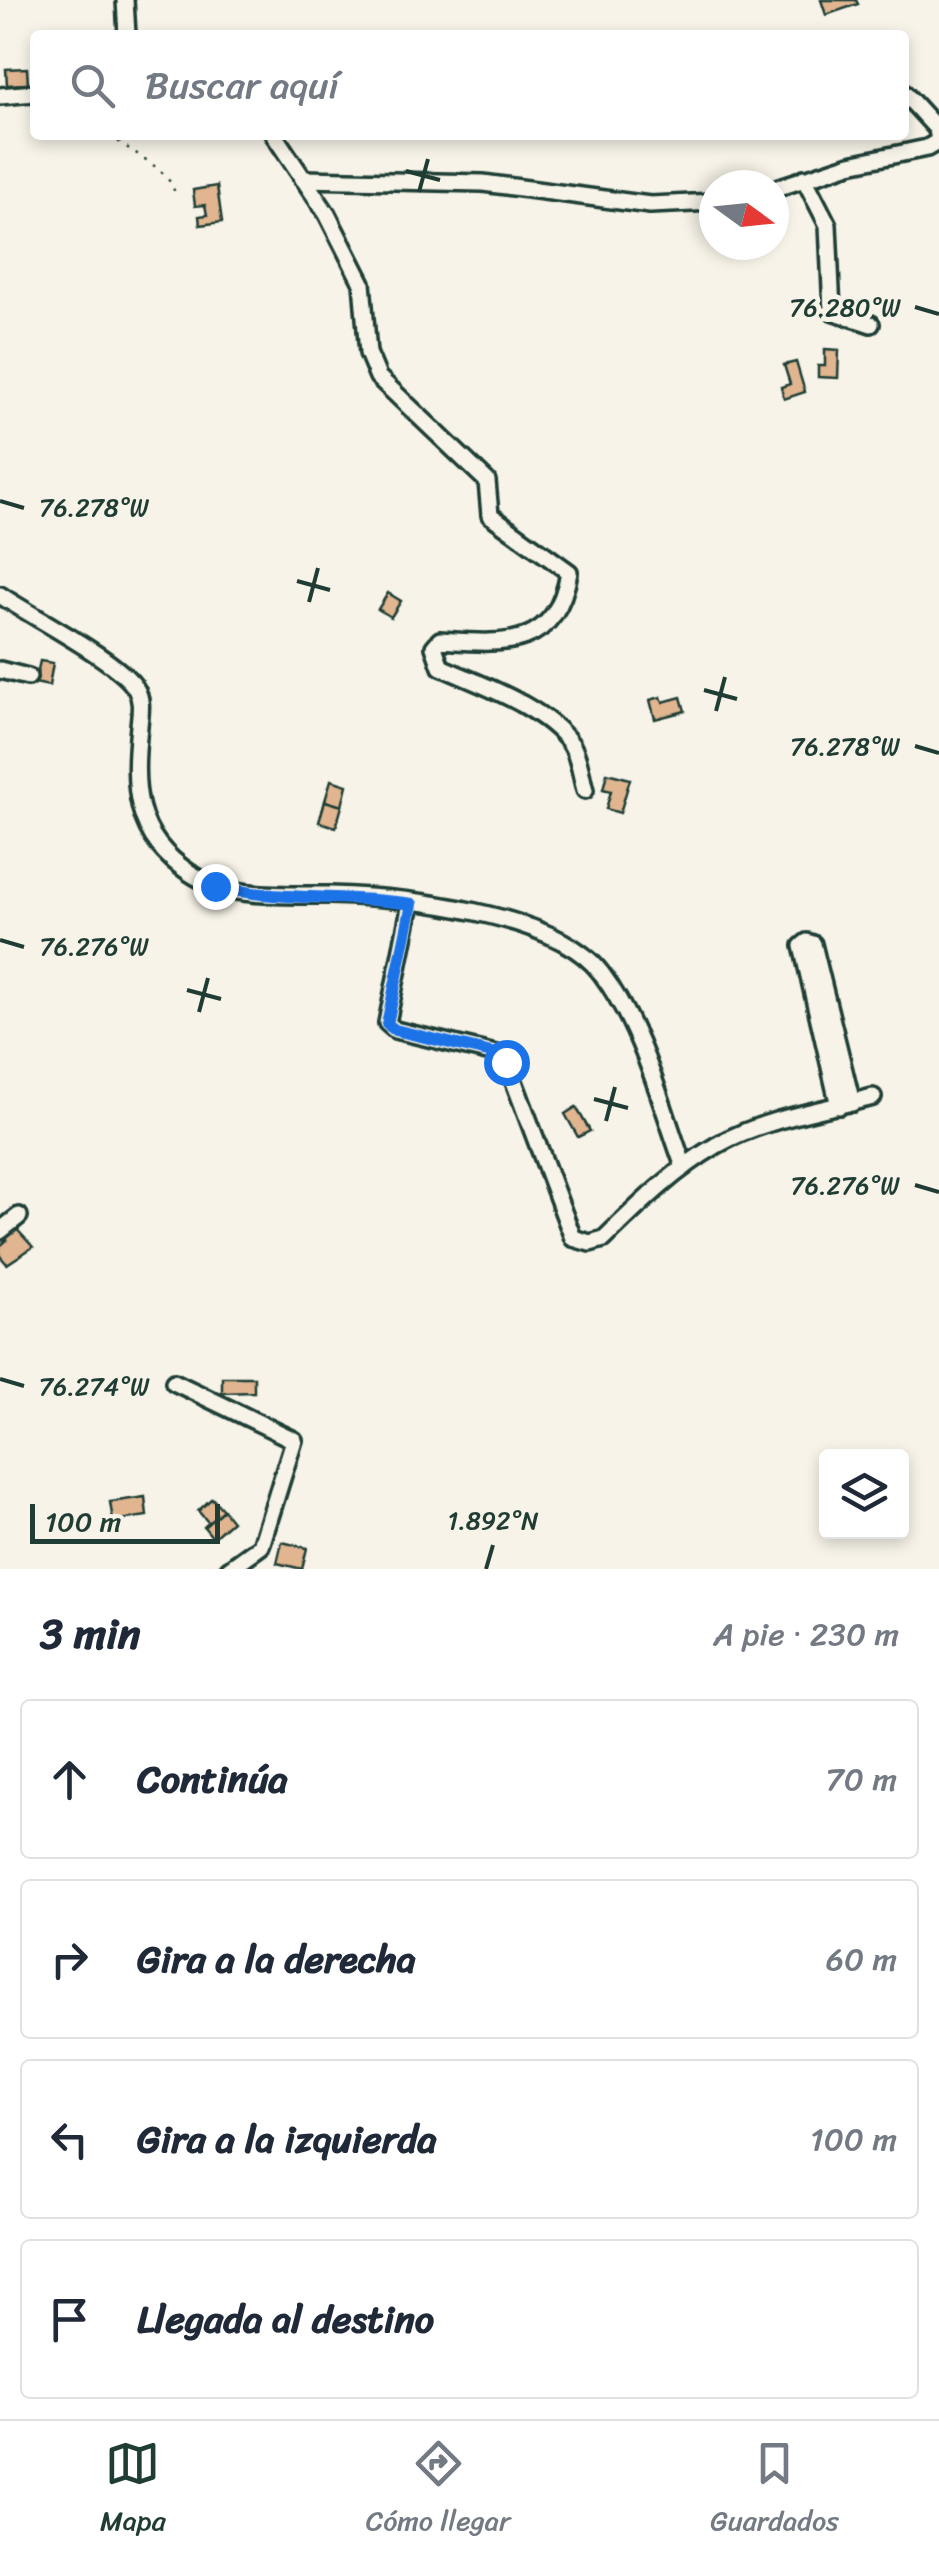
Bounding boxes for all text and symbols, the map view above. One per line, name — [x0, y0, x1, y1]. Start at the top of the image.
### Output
search box — [30, 30, 909, 140]
text: Buscar aquí — [145, 52, 339, 119]
icon: search — [65, 58, 120, 113]
north arrow — [699, 170, 789, 260]
text: 76.280°W — [789, 285, 901, 330]
text: 76.278°W — [39, 485, 150, 530]
text: 76.278°W — [790, 724, 901, 769]
route end — [193, 864, 239, 910]
text: 76.276°W — [40, 924, 149, 969]
route start — [484, 1040, 530, 1086]
text: 76.276°W — [791, 1163, 900, 1208]
text: 76.274°W — [39, 1364, 150, 1409]
map controls — [819, 1449, 909, 1539]
button: layers — [819, 1449, 909, 1539]
text: 100 m — [45, 1497, 121, 1546]
text: 1.892°N — [447, 1498, 539, 1543]
scale bar — [30, 1499, 220, 1544]
text: 3 min — [40, 1597, 140, 1671]
text: A pie · 230 m — [713, 1606, 899, 1663]
text: Continúa — [137, 1746, 288, 1813]
text: 70 m — [826, 1751, 897, 1808]
icon: ahead — [42, 1752, 97, 1807]
text: Gira a la derecha — [137, 1926, 416, 1993]
text: 60 m — [826, 1931, 897, 1988]
icon: right — [42, 1932, 97, 1987]
text: Gira a la izquierda — [137, 2106, 437, 2173]
text: 100 m — [810, 2111, 897, 2168]
icon: left — [42, 2112, 97, 2167]
text: Llegada al destino — [137, 2286, 434, 2353]
icon: arrive — [42, 2292, 97, 2347]
tab: Mapa — [100, 2436, 166, 2545]
tab: Cómo llegar — [366, 2436, 510, 2545]
tab: Guardados — [710, 2436, 839, 2545]

